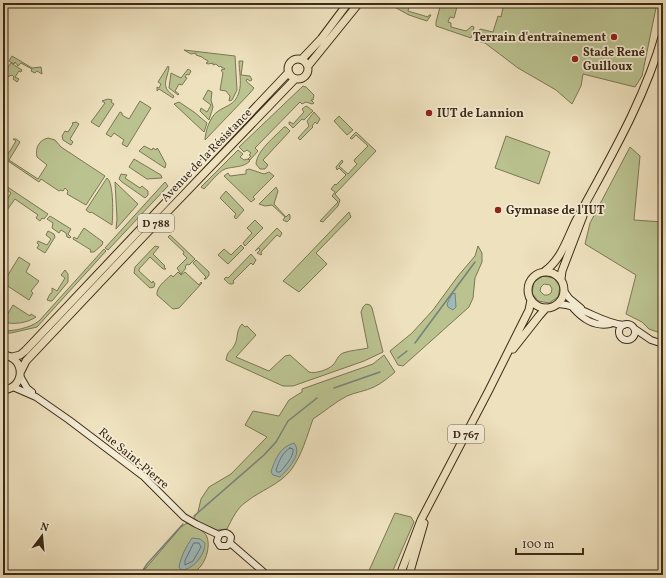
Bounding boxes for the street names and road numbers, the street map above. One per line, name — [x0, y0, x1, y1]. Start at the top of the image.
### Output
street label: Avenue de la Résistance — [158, 105, 256, 206]
road number: D 788 — [138, 214, 174, 232]
street label: Rue Saint-Pierre — [95, 425, 172, 493]
road number: D 767 — [448, 425, 484, 443]

